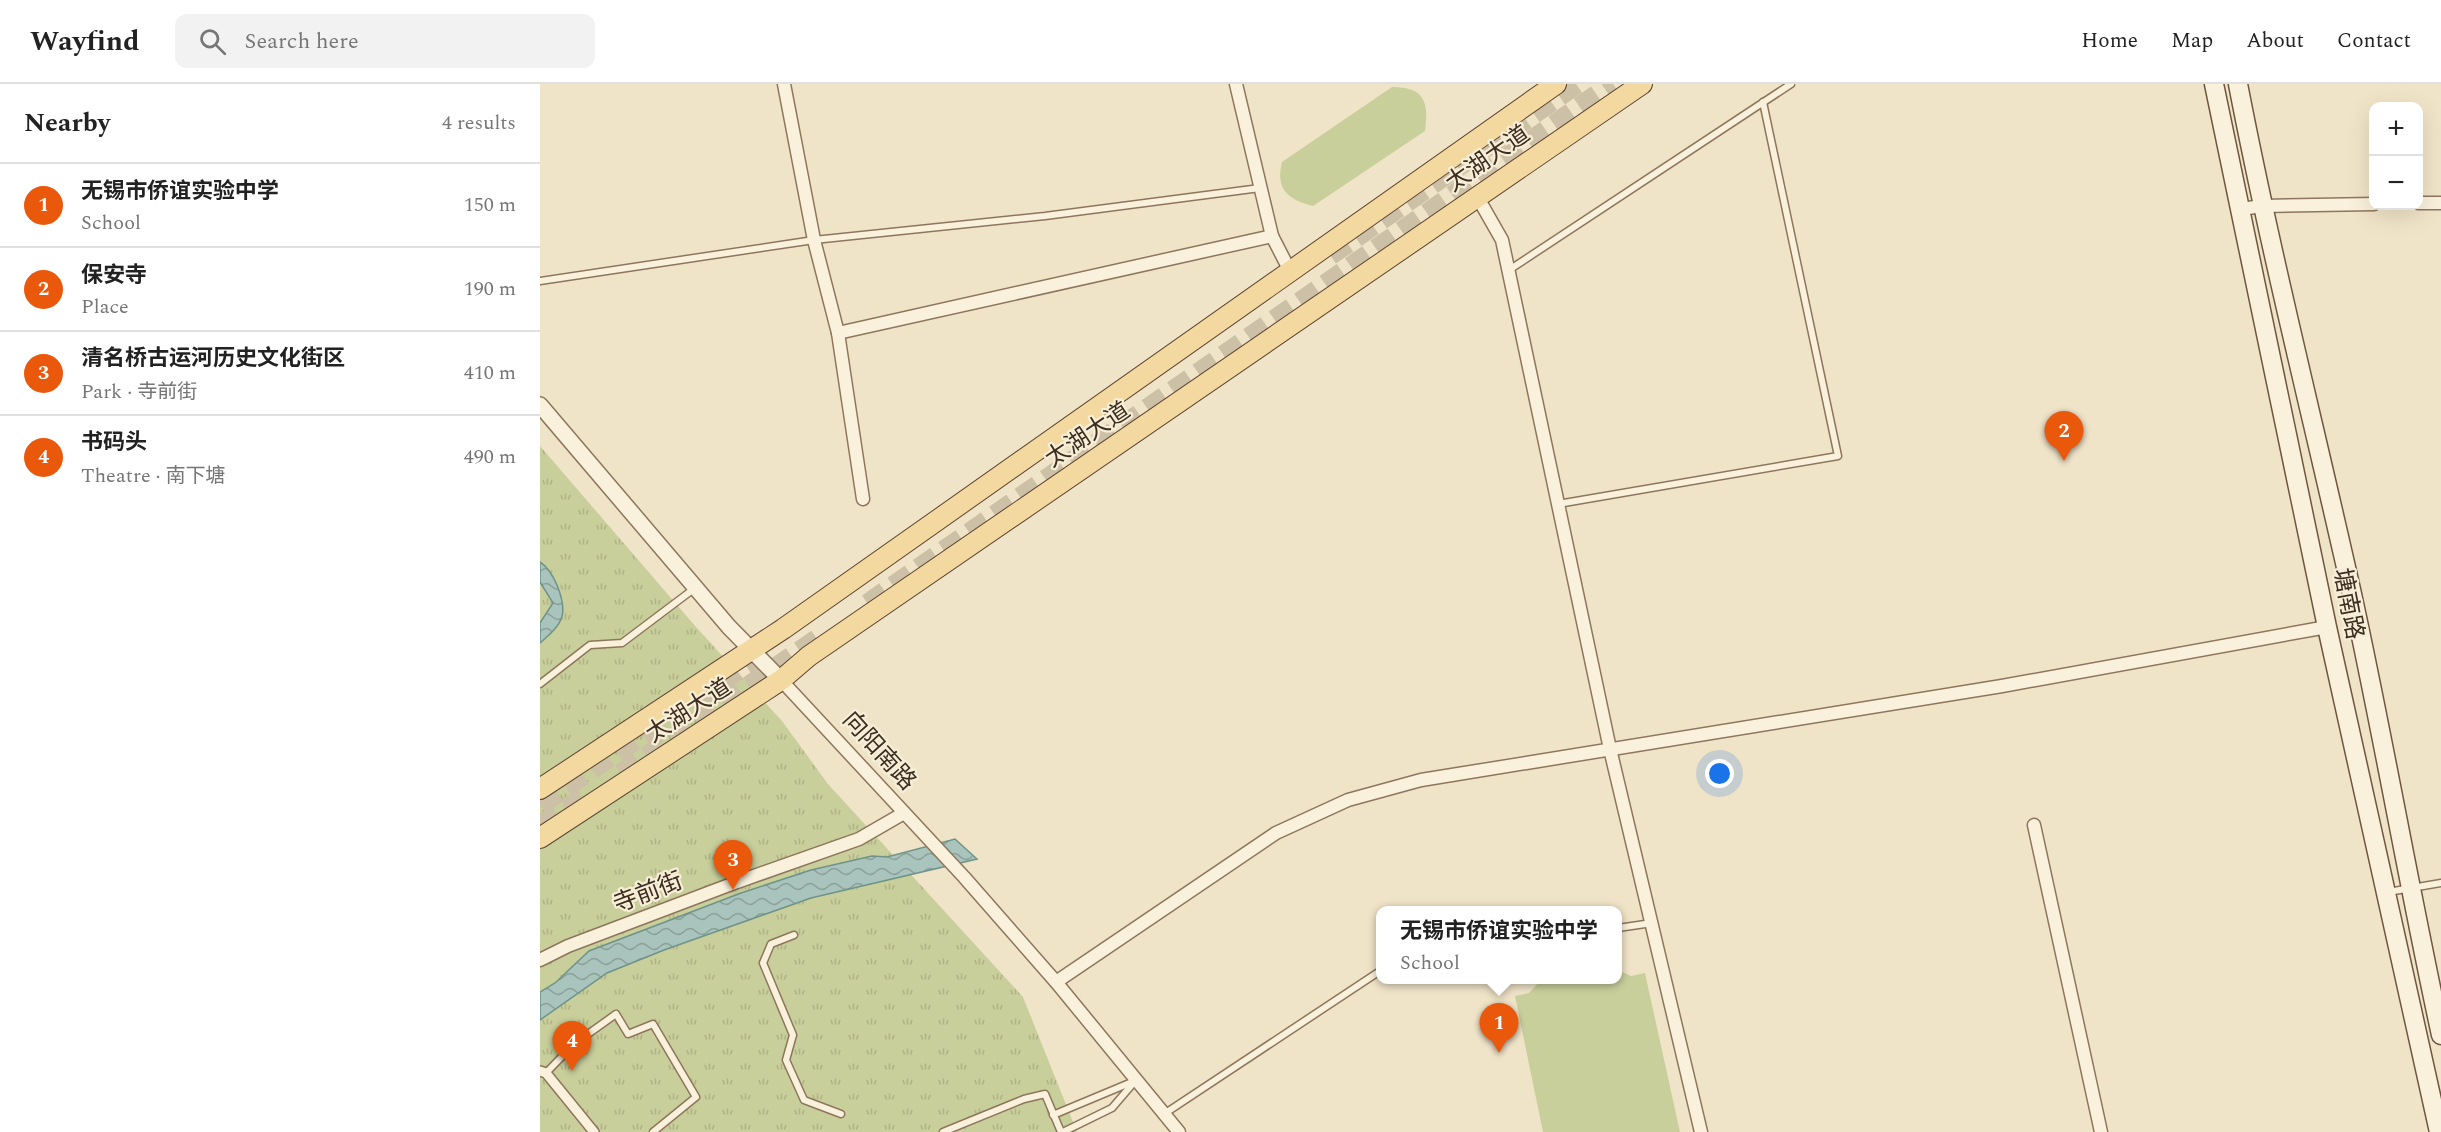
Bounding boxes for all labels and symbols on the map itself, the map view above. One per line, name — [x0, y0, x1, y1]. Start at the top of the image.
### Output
street label: 太湖大道 — [1438, 117, 1538, 201]
street label: 太湖大道 — [1038, 393, 1138, 477]
pin: 2 — [2044, 412, 2084, 461]
street label: 塘南路 — [2323, 565, 2373, 643]
street label: 太湖大道 — [639, 670, 739, 752]
street label: 向阳南路 — [834, 703, 924, 799]
your location — [1705, 759, 1734, 788]
pin: 3 — [714, 840, 752, 890]
street label: 寺前街 — [608, 863, 688, 923]
pin: 1 — [1480, 1004, 1518, 1053]
pin: 4 — [552, 1022, 591, 1071]

